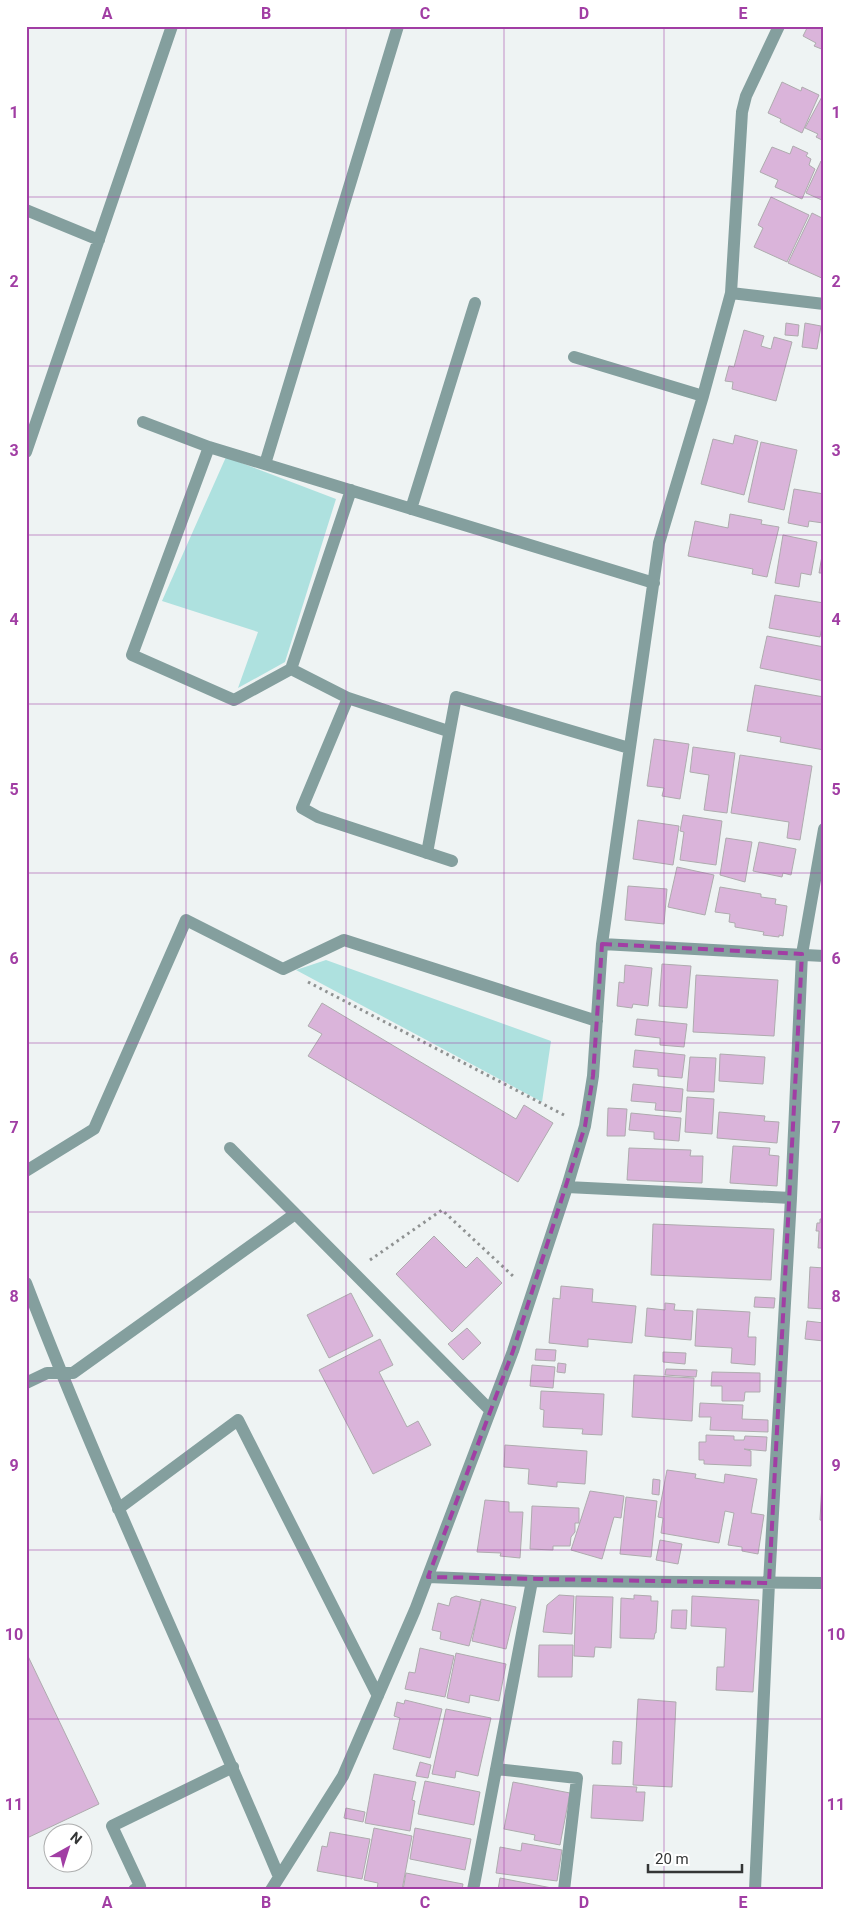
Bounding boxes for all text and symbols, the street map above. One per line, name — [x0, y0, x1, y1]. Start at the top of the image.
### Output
text: A — [102, 4, 113, 23]
text: B — [261, 4, 271, 23]
text: C — [420, 4, 430, 23]
text: D — [579, 4, 589, 23]
text: E — [739, 4, 748, 23]
text: 1 — [9, 103, 19, 122]
text: 1 — [831, 103, 841, 122]
text: 2 — [9, 272, 19, 291]
text: 2 — [831, 272, 841, 291]
text: 3 — [9, 441, 19, 460]
text: 3 — [831, 441, 841, 460]
text: 4 — [9, 610, 19, 629]
text: 4 — [831, 610, 841, 629]
text: 5 — [9, 780, 19, 799]
text: 5 — [831, 780, 841, 799]
text: 6 — [9, 949, 19, 968]
text: 6 — [831, 949, 841, 968]
text: 7 — [9, 1118, 19, 1137]
text: 7 — [831, 1118, 841, 1137]
text: 8 — [9, 1287, 19, 1306]
text: 8 — [831, 1287, 841, 1306]
text: 9 — [9, 1456, 19, 1475]
text: 9 — [831, 1456, 841, 1475]
text: 10 — [5, 1625, 23, 1644]
text: 10 — [827, 1625, 845, 1644]
text: 11 — [5, 1795, 23, 1814]
text: 11 — [827, 1795, 845, 1814]
north arrow — [42, 1824, 92, 1874]
text: N — [67, 1829, 85, 1847]
scale bar — [648, 1841, 741, 1873]
text: 20 m — [655, 1850, 689, 1868]
text: A — [102, 1893, 113, 1912]
text: B — [261, 1893, 271, 1912]
text: C — [420, 1893, 430, 1912]
text: D — [579, 1893, 589, 1912]
text: E — [739, 1893, 748, 1912]

